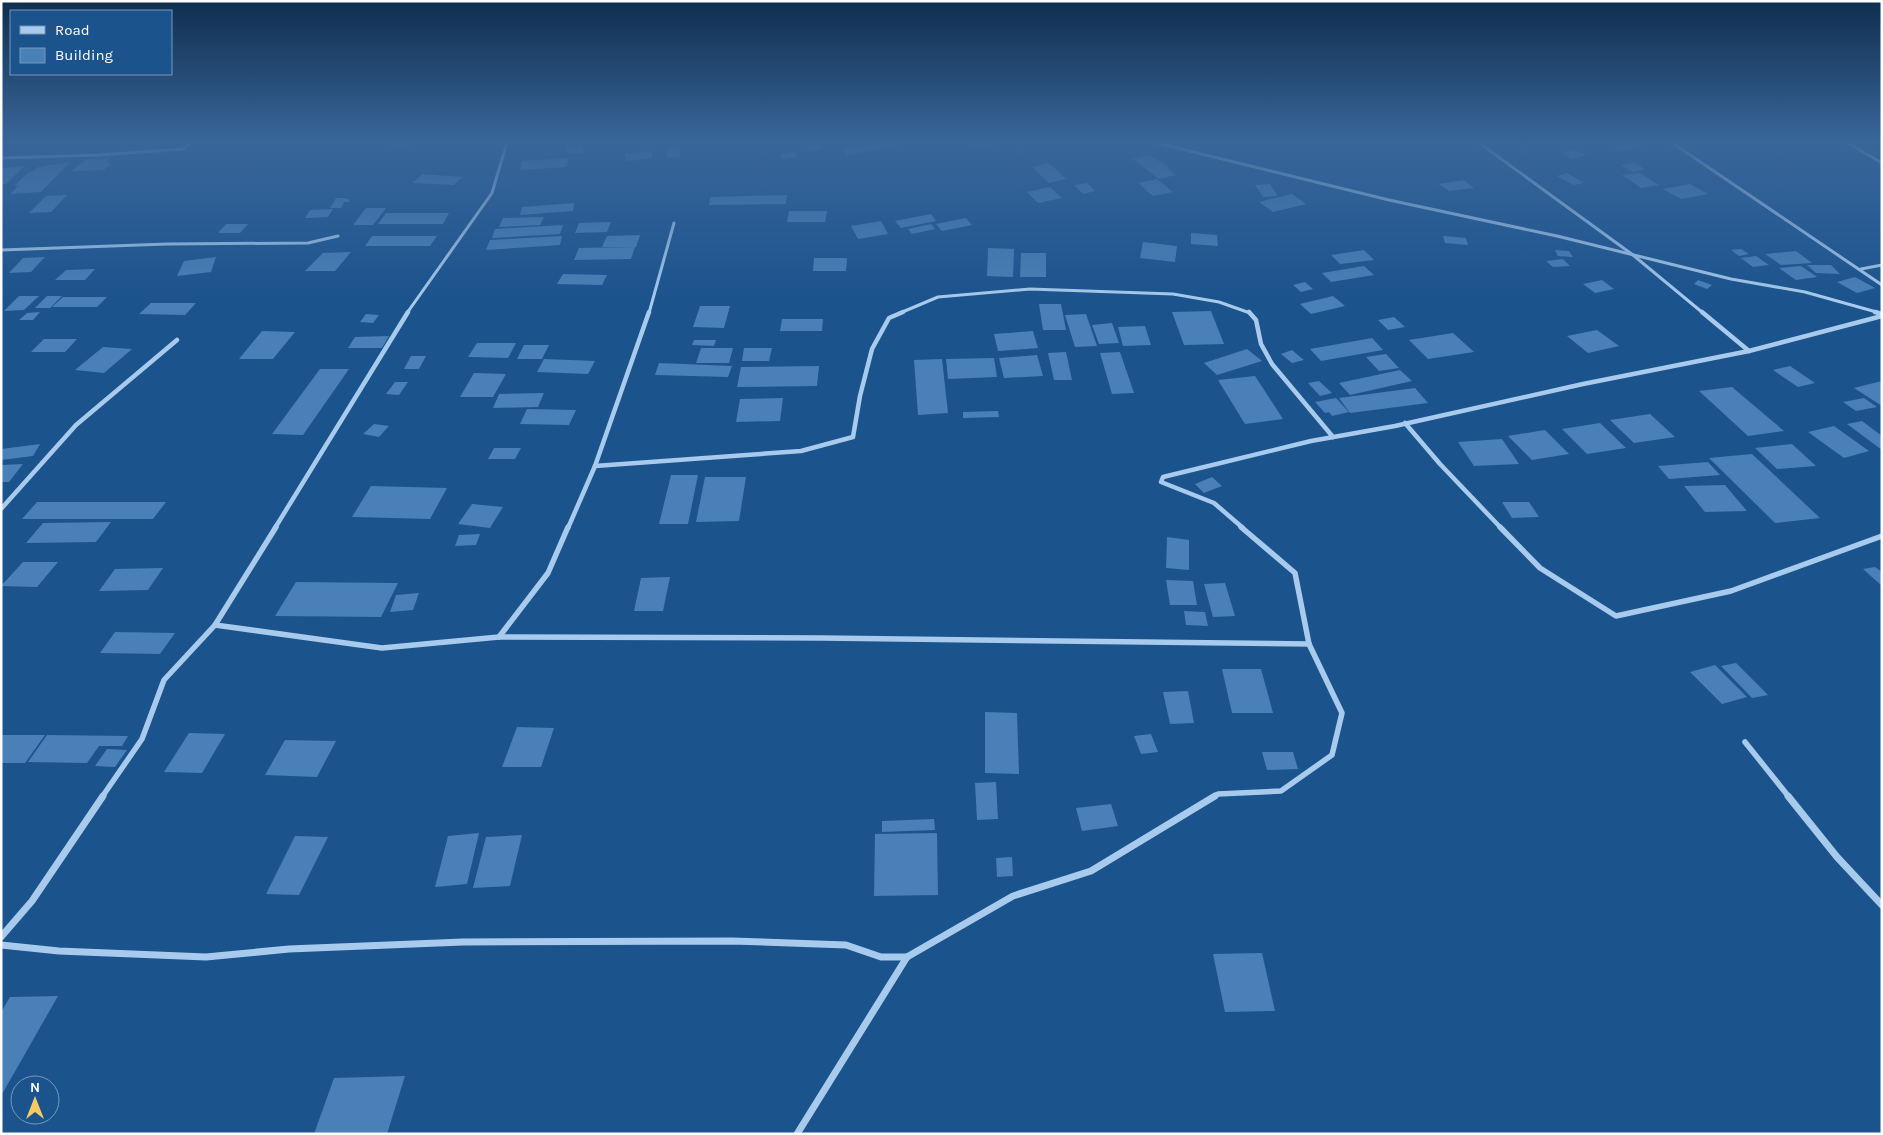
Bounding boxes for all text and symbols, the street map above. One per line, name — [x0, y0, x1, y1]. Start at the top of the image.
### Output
legend — [10, 10, 172, 75]
text: Road — [55, 21, 90, 39]
text: Building — [55, 46, 113, 64]
north arrow — [10, 1075, 60, 1125]
text: N — [30, 1079, 40, 1096]

